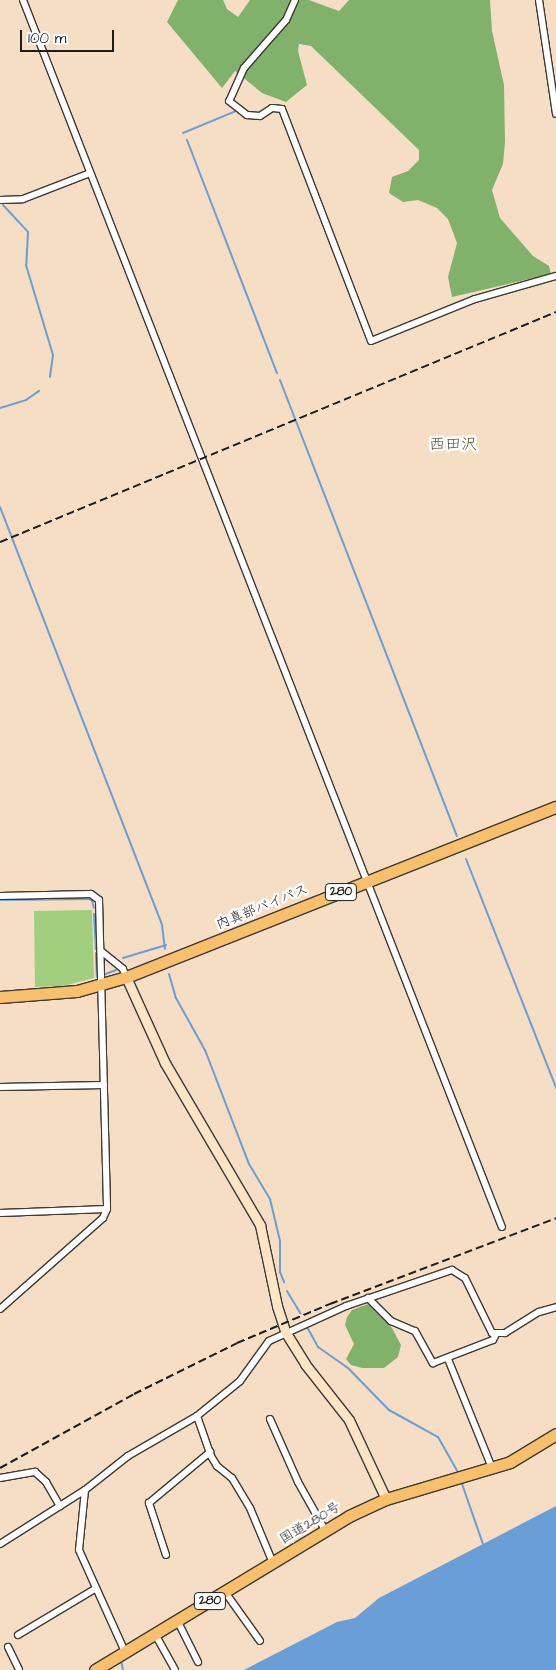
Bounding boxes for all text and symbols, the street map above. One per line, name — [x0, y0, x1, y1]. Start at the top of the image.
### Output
scale bar — [22, 20, 116, 52]
text: 100 m — [28, 28, 67, 49]
district label: 西田沢 — [429, 434, 477, 454]
street label: 内真部バイパス — [213, 881, 311, 933]
road number: 280 — [325, 882, 357, 902]
street label: 国道280号 — [277, 1498, 343, 1548]
road number: 280 — [194, 1592, 226, 1610]

